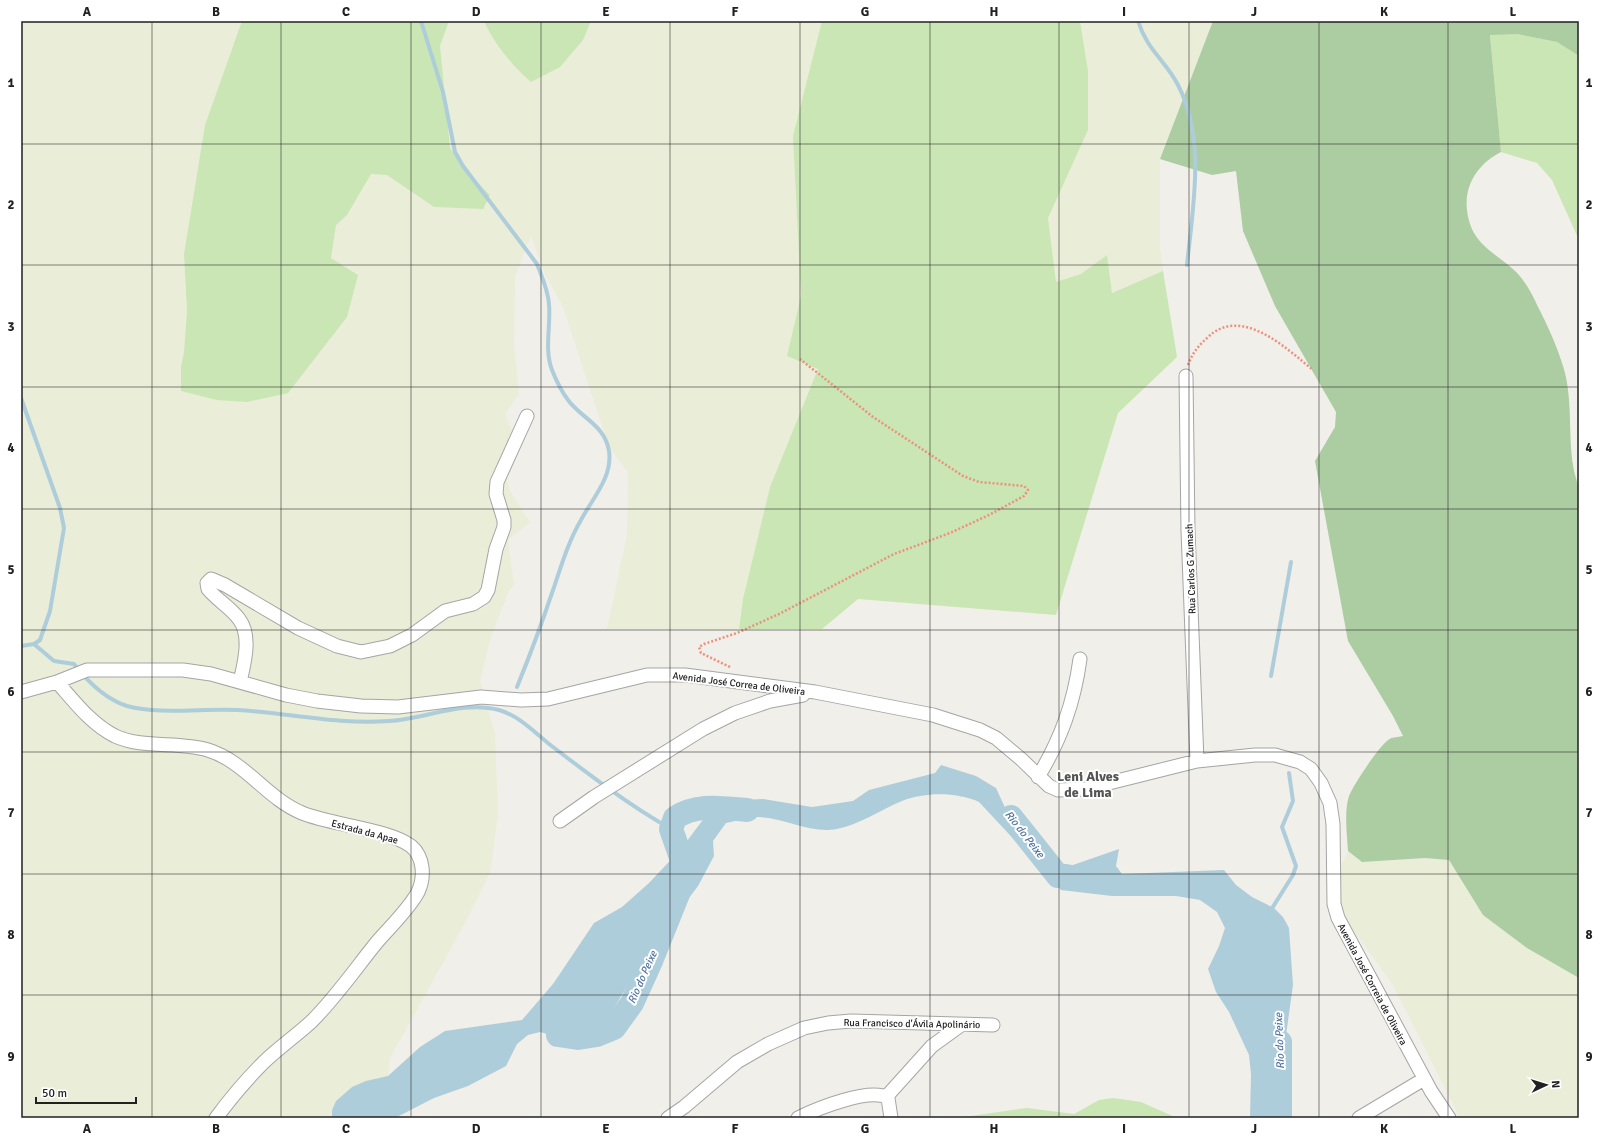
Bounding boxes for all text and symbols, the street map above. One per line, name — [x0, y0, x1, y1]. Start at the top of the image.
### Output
text: A — [83, 4, 92, 20]
text: B — [212, 4, 220, 20]
text: C — [342, 4, 350, 20]
text: D — [472, 4, 481, 20]
text: E — [602, 4, 610, 20]
text: F — [732, 4, 739, 20]
text: G — [861, 4, 869, 20]
text: H — [990, 4, 998, 20]
text: I — [1122, 4, 1126, 20]
text: J — [1251, 4, 1257, 20]
text: K — [1380, 4, 1388, 20]
text: L — [1510, 4, 1517, 20]
text: 1 — [7, 75, 15, 91]
text: 1 — [1585, 75, 1593, 91]
text: 2 — [7, 197, 15, 213]
text: 2 — [1585, 197, 1593, 213]
text: 3 — [7, 319, 15, 335]
text: 3 — [1585, 319, 1593, 335]
text: 4 — [7, 440, 15, 456]
text: 4 — [1585, 440, 1593, 456]
street label: Rua Carlos G Zumach — [1183, 524, 1199, 614]
text: 5 — [7, 562, 15, 578]
text: 5 — [1585, 562, 1593, 578]
street label: Avenida José Correa de Oliveira — [672, 670, 806, 698]
text: 6 — [7, 684, 15, 700]
text: 6 — [1585, 684, 1593, 700]
district label: Leni Alves de Lima — [1057, 768, 1119, 801]
text: 7 — [7, 805, 15, 821]
text: 7 — [1585, 805, 1593, 821]
water label: Rio do Peixe — [1002, 808, 1047, 861]
street label: Estrada da Apae — [330, 817, 400, 847]
street label: Avenida José Correia de Oliveira — [1335, 922, 1409, 1047]
text: 8 — [7, 927, 15, 943]
text: 8 — [1585, 927, 1593, 943]
water label: Rio do Peixe — [625, 948, 660, 1006]
water label: Rio do Peixe — [1272, 1012, 1287, 1069]
street label: Rua Francisco d'Ávila Apolinário — [843, 1016, 980, 1031]
text: 9 — [7, 1049, 15, 1065]
text: 9 — [1585, 1049, 1593, 1065]
north arrow — [1526, 1065, 1566, 1105]
scale bar — [36, 1079, 136, 1105]
text: N — [1549, 1080, 1562, 1089]
text: 50 m — [42, 1086, 67, 1101]
text: A — [83, 1121, 92, 1137]
text: B — [212, 1121, 220, 1137]
text: C — [342, 1121, 350, 1137]
text: D — [472, 1121, 481, 1137]
text: E — [602, 1121, 610, 1137]
text: F — [732, 1121, 739, 1137]
text: G — [861, 1121, 869, 1137]
text: H — [990, 1121, 998, 1137]
text: I — [1122, 1121, 1126, 1137]
text: J — [1251, 1121, 1257, 1137]
text: K — [1380, 1121, 1388, 1137]
text: L — [1510, 1121, 1517, 1137]

